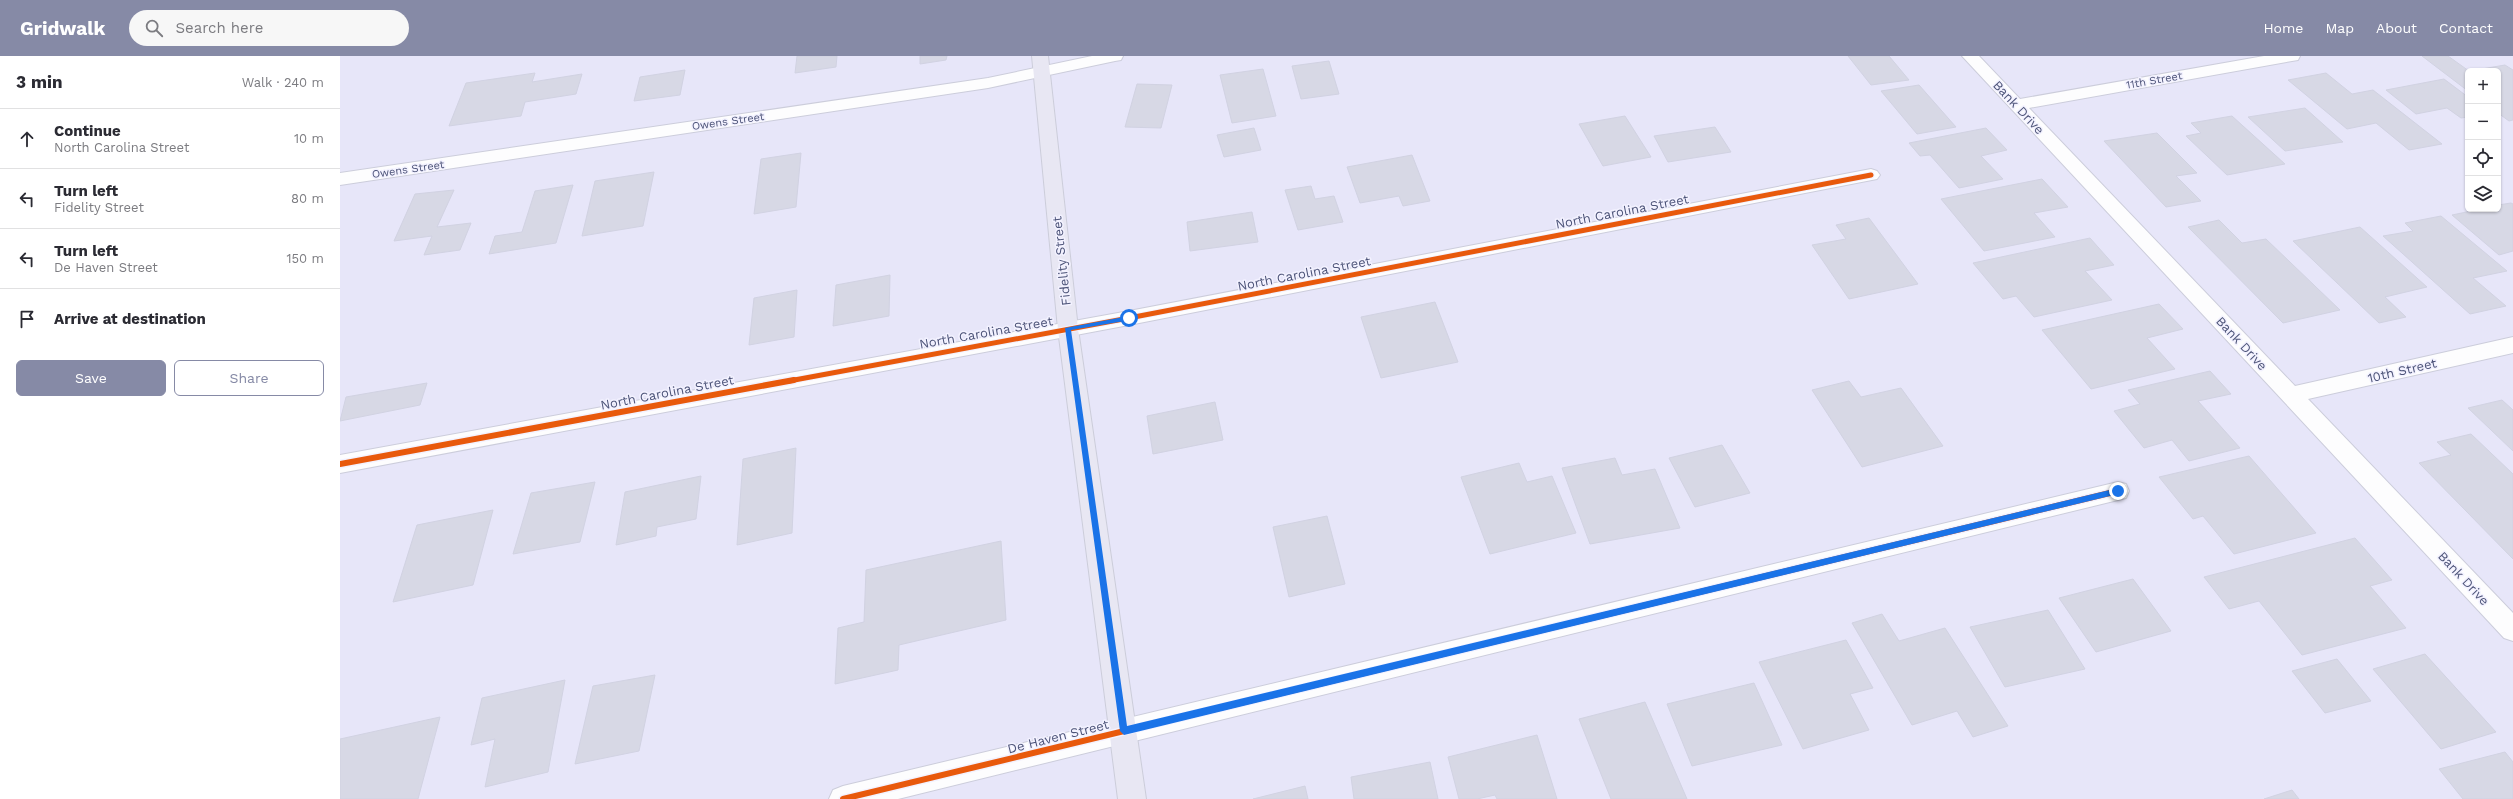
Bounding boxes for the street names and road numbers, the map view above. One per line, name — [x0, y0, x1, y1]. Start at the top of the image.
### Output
street label: 11th Street — [2125, 69, 2184, 92]
street label: Bank Drive — [1990, 77, 2047, 137]
street label: Owens Street — [691, 110, 765, 133]
street label: Owens Street — [371, 158, 445, 181]
street label: North Carolina Street — [1554, 191, 1691, 232]
street label: Fidelity Street — [1049, 215, 1074, 306]
street label: North Carolina Street — [1236, 253, 1373, 294]
street label: North Carolina Street — [918, 313, 1055, 352]
street label: Bank Drive — [2213, 313, 2270, 373]
street label: 10th Street — [2366, 355, 2439, 386]
street label: North Carolina Street — [599, 372, 736, 413]
street label: Bank Drive — [2435, 548, 2492, 608]
street label: De Haven Street — [1006, 717, 1111, 756]

